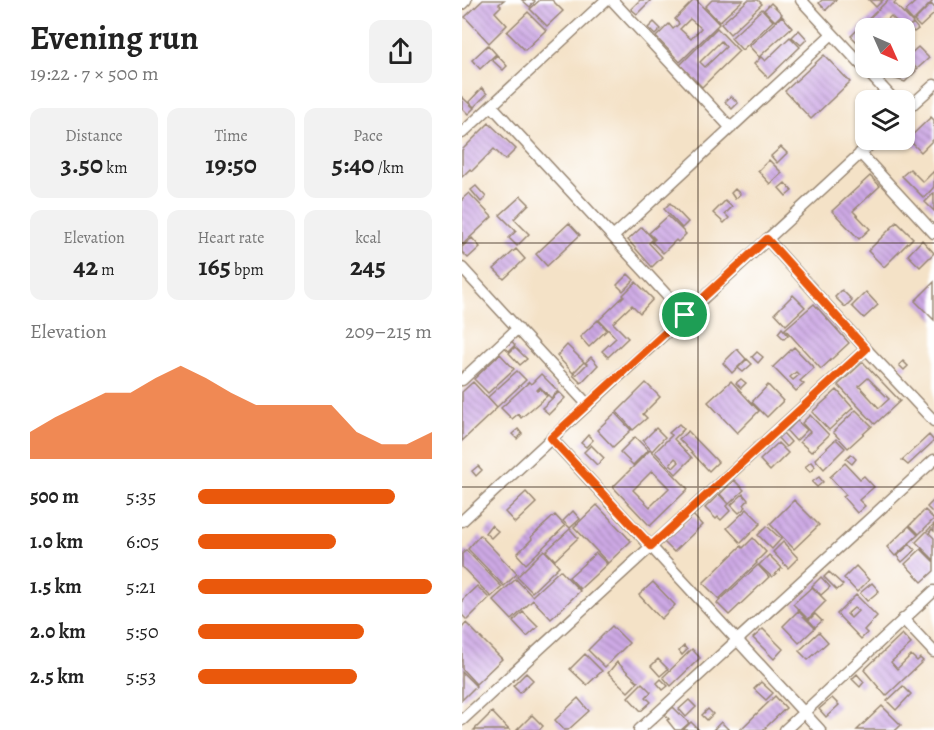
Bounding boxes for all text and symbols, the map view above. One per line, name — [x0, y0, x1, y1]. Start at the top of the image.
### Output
text: Evening run — [30, 15, 199, 60]
north arrow — [855, 18, 915, 78]
map controls — [855, 18, 915, 150]
button: share — [369, 20, 432, 83]
text: 19:22 · 7 × 500 m — [30, 60, 159, 87]
button: layers — [855, 90, 915, 150]
text: Distance — [65, 125, 123, 147]
text: Time — [214, 125, 248, 147]
text: Pace — [353, 125, 383, 147]
text: 3.50 — [61, 147, 103, 182]
text: 19:50 — [205, 147, 257, 182]
text: 5:40 — [332, 147, 374, 182]
text: km — [103, 157, 127, 179]
text: /km — [374, 157, 404, 179]
text: Elevation — [63, 227, 125, 249]
text: Heart rate — [198, 227, 264, 249]
text: kcal — [355, 227, 381, 249]
text: 42 — [73, 249, 98, 284]
text: 165 — [198, 249, 231, 284]
text: 245 — [350, 249, 386, 284]
text: m — [98, 259, 115, 281]
text: bpm — [231, 259, 264, 281]
pin — [659, 289, 710, 340]
icon: arrive — [668, 298, 701, 331]
text: Elevation — [30, 318, 107, 345]
text: 209–215 m — [345, 318, 432, 345]
text: 500 m — [30, 483, 79, 510]
text: 5:35 — [126, 483, 156, 510]
text: 1.0 km — [30, 528, 83, 555]
text: 6:05 — [126, 528, 159, 555]
text: 1.5 km — [30, 573, 82, 600]
text: 5:21 — [126, 573, 156, 600]
text: 2.0 km — [30, 618, 86, 645]
text: 5:50 — [126, 618, 159, 645]
text: 2.5 km — [30, 663, 84, 690]
text: 5:53 — [126, 663, 156, 690]

